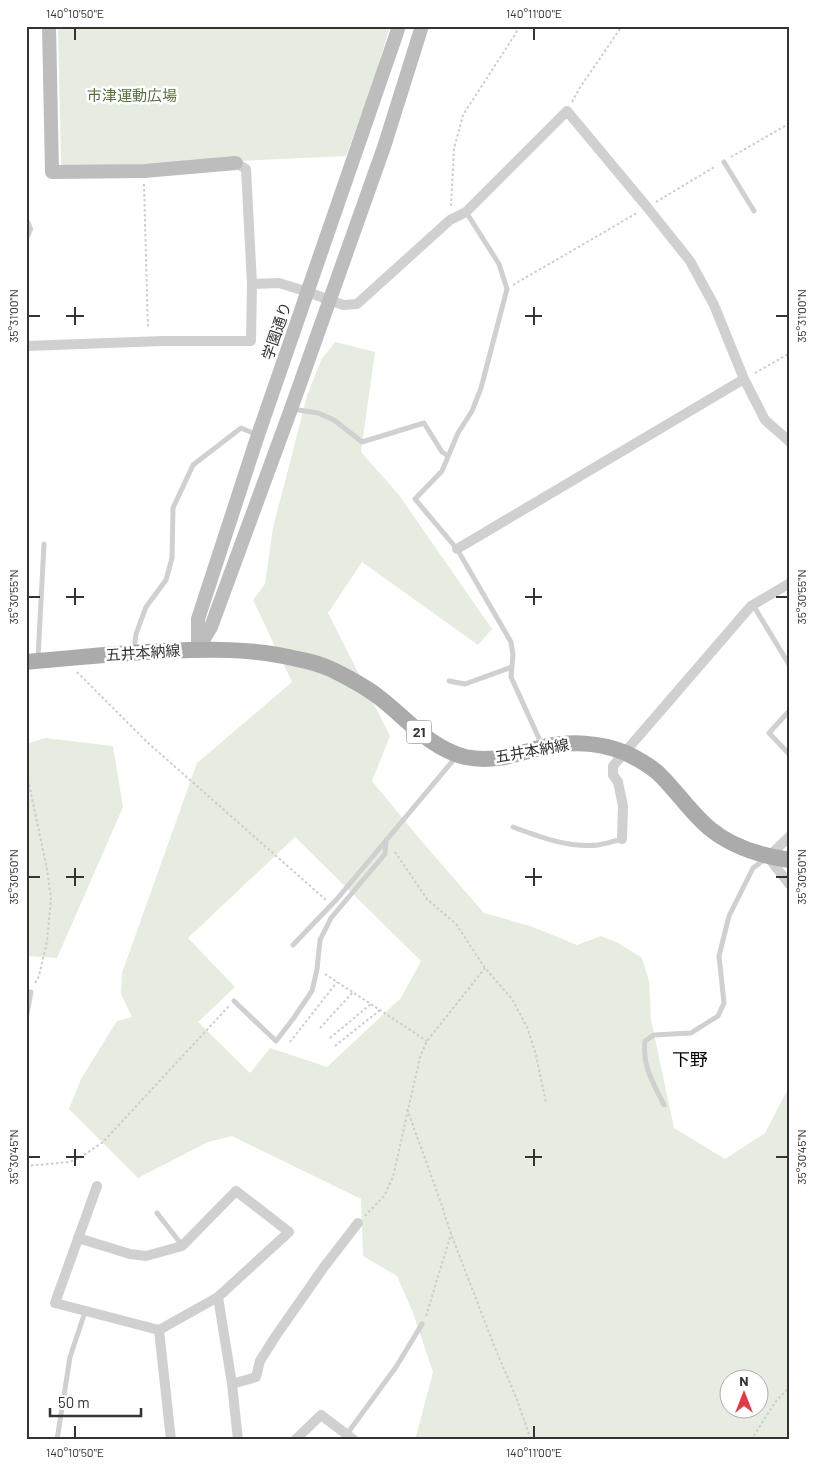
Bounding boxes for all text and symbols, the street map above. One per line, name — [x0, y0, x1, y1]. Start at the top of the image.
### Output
text: 140°10'50"E — [46, 6, 104, 20]
text: 140°11'00"E — [506, 6, 562, 20]
park label: 市津運動広場 — [87, 86, 177, 104]
text: 35°31'00"N — [6, 289, 20, 343]
text: 35°31'00"N — [794, 289, 808, 343]
street label: 学園通り — [258, 299, 294, 362]
text: 35°30'55"N — [6, 569, 20, 625]
text: 35°30'55"N — [794, 569, 808, 625]
street label: 五井本納線 — [105, 640, 181, 664]
road number: 21 — [406, 720, 432, 744]
street label: 五井本納線 — [493, 735, 570, 765]
text: 35°30'50"N — [6, 849, 20, 905]
text: 35°30'50"N — [794, 849, 808, 905]
district label: 下野 — [672, 1048, 708, 1070]
text: 35°30'45"N — [6, 1129, 20, 1185]
text: 35°30'45"N — [794, 1129, 808, 1185]
north arrow — [718, 1368, 768, 1418]
text: N — [739, 1372, 749, 1389]
scale bar — [50, 1386, 141, 1418]
text: 50 m — [58, 1393, 90, 1411]
text: 140°10'50"E — [46, 1445, 104, 1459]
text: 140°11'00"E — [506, 1445, 562, 1459]

